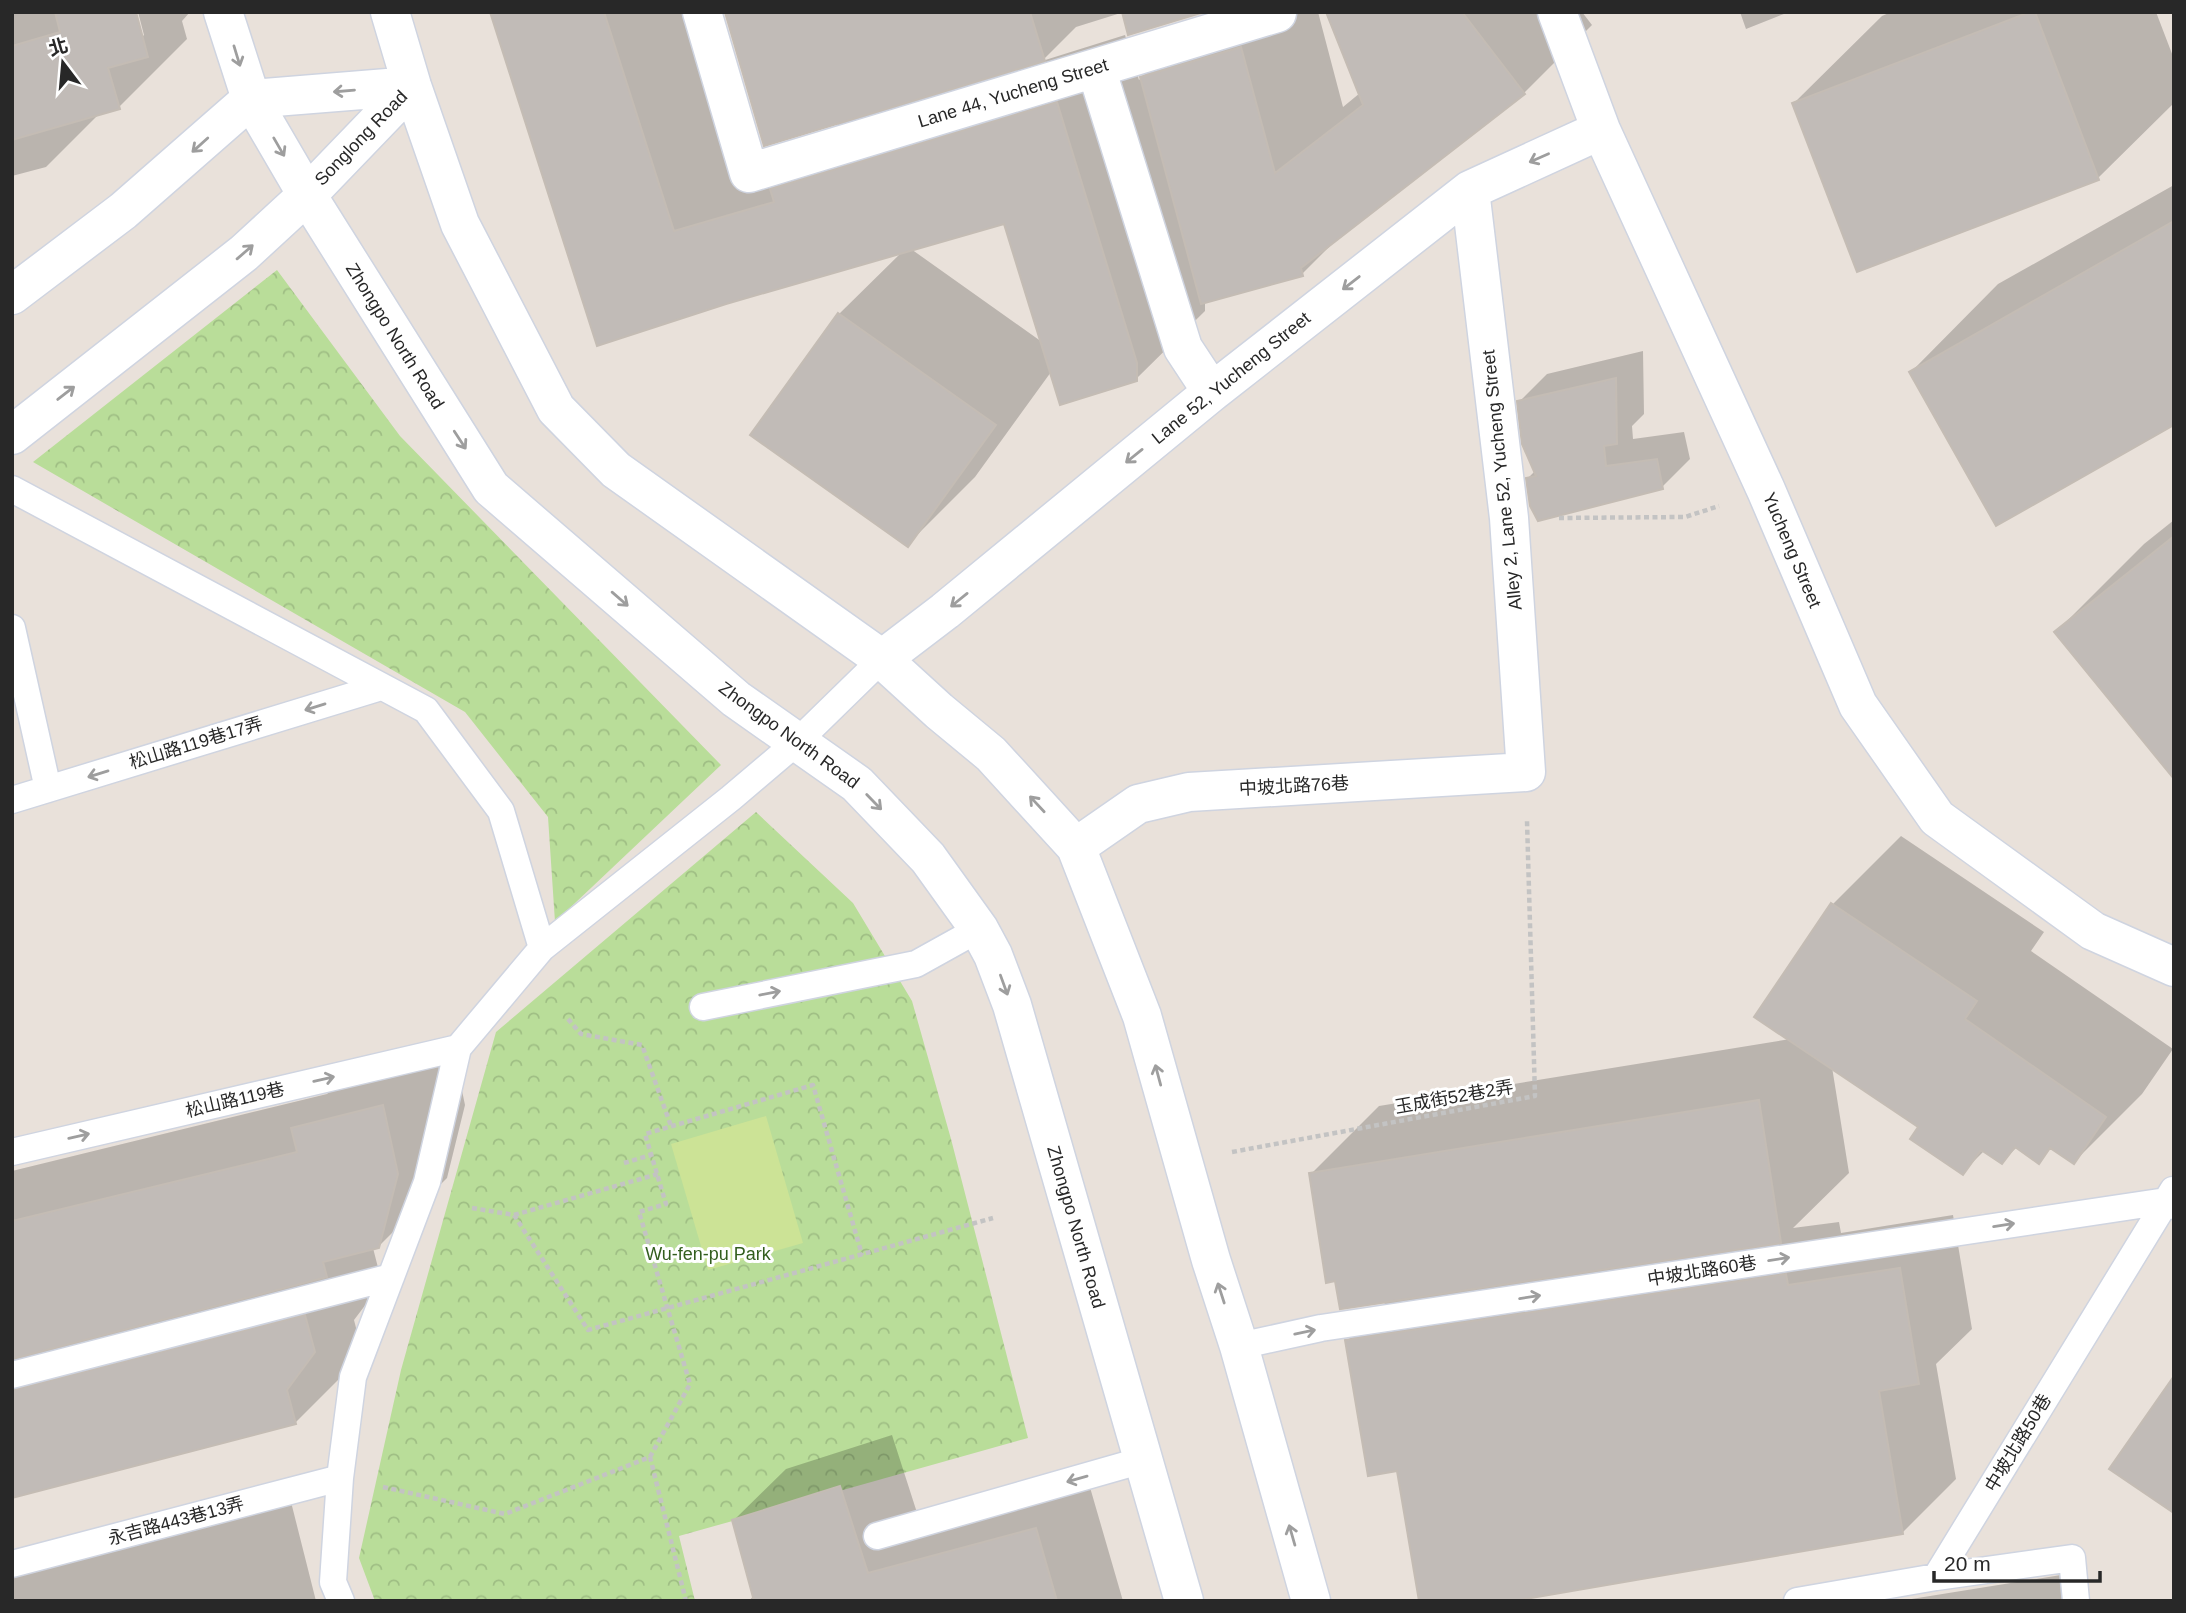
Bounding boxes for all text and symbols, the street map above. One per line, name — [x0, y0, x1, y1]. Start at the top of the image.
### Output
north arrow — [28, 28, 98, 98]
text: 北 — [46, 34, 70, 60]
one-way arrow — [232, 44, 244, 66]
street label: Lane 44, Yucheng Street — [915, 55, 1111, 131]
one-way arrow — [333, 85, 356, 98]
street label: Songlong Road — [311, 86, 411, 190]
one-way arrow — [191, 137, 209, 153]
one-way arrow — [272, 137, 286, 157]
one-way arrow — [1529, 152, 1550, 165]
one-way arrow — [236, 244, 254, 260]
street label: Zhongpo North Road — [342, 259, 448, 413]
one-way arrow — [1342, 276, 1360, 291]
street label: Lane 52, Yucheng Street — [1148, 308, 1314, 448]
street label: Alley 2, Lane 52, Yucheng Street — [1478, 349, 1526, 611]
one-way arrow — [57, 386, 75, 401]
one-way arrow — [453, 430, 468, 449]
one-way arrow — [1126, 448, 1144, 464]
street label: Yucheng Street — [1759, 489, 1825, 611]
one-way arrow — [611, 591, 629, 607]
one-way arrow — [950, 592, 968, 608]
street label: Zhongpo North Road — [715, 678, 863, 792]
one-way arrow — [305, 702, 327, 714]
street label: 松山路119巷17弄 — [127, 713, 265, 773]
one-way arrow — [87, 768, 109, 781]
street label: 中坡北路76巷 — [1239, 773, 1349, 799]
one-way arrow — [866, 793, 883, 810]
one-way arrow — [1028, 796, 1045, 813]
one-way arrow — [999, 974, 1012, 996]
one-way arrow — [758, 986, 781, 1000]
one-way arrow — [1150, 1064, 1163, 1086]
one-way arrow — [312, 1072, 335, 1086]
street label: 玉成街52巷2弄 — [1393, 1077, 1515, 1117]
street label: 松山路119巷 — [184, 1079, 286, 1121]
one-way arrow — [67, 1129, 90, 1143]
street label: Zhongpo North Road — [1043, 1143, 1109, 1311]
one-way arrow — [1992, 1218, 2015, 1231]
park label: Wu-fen-pu Park — [645, 1244, 772, 1264]
one-way arrow — [1767, 1252, 1790, 1265]
street label: 中坡北路60巷 — [1646, 1253, 1758, 1289]
one-way arrow — [1214, 1283, 1227, 1305]
one-way arrow — [1518, 1290, 1541, 1303]
one-way arrow — [1293, 1324, 1316, 1338]
street label: 中坡北路50巷 — [1981, 1391, 2055, 1495]
one-way arrow — [1067, 1473, 1089, 1486]
street label: 永吉路443巷13弄 — [106, 1493, 246, 1549]
one-way arrow — [1285, 1524, 1298, 1546]
scale bar — [1934, 1540, 2100, 1584]
text: 20 m — [1944, 1552, 1991, 1575]

